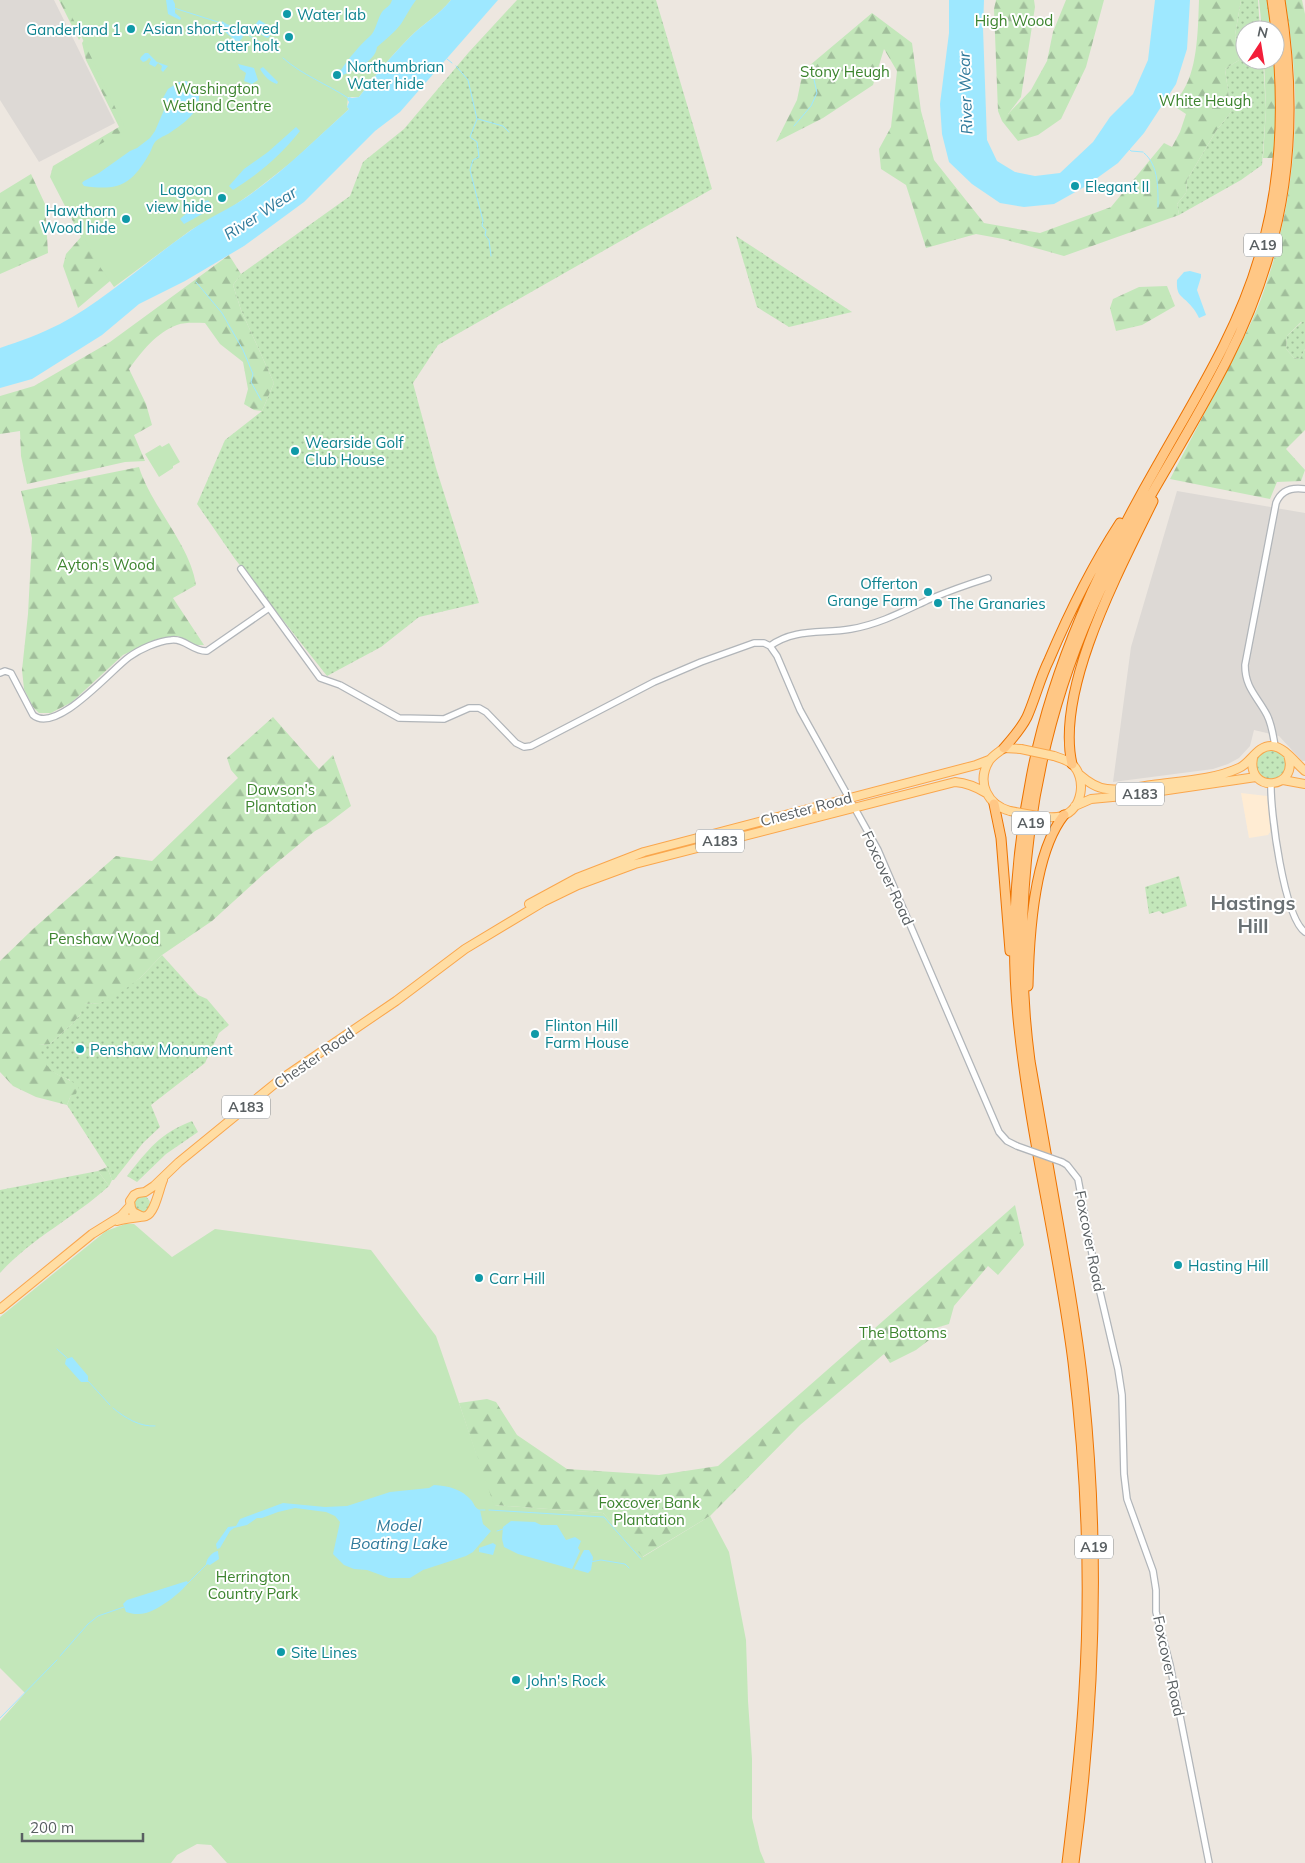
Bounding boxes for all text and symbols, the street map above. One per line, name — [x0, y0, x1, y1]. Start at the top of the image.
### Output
place label: Water lab — [297, 5, 366, 24]
marker: Water lab — [281, 8, 293, 20]
park label: High Wood — [975, 11, 1053, 30]
place label: Asian short-clawed otter holt — [143, 19, 279, 55]
place label: Ganderland 1 — [26, 20, 121, 39]
north arrow — [1235, 20, 1285, 70]
text: N — [1256, 22, 1270, 42]
marker: Ganderland 1 — [125, 23, 137, 35]
marker: Asian short-clawed otter holt — [283, 31, 295, 43]
water label: River Wear — [954, 50, 976, 135]
place label: Northumbrian Water hide — [347, 57, 444, 93]
park label: Stony Heugh — [800, 62, 890, 81]
marker: Northumbrian Water hide — [331, 69, 343, 81]
park label: Washington Wetland Centre — [163, 79, 271, 115]
park label: White Heugh — [1159, 91, 1251, 110]
place label: Elegant II — [1085, 177, 1149, 196]
place label: Lagoon view hide — [146, 180, 212, 216]
marker: Elegant II — [1069, 180, 1081, 192]
water label: River Wear — [220, 181, 301, 244]
marker: Lagoon view hide — [216, 192, 228, 204]
place label: Hawthorn Wood hide — [41, 201, 116, 237]
marker: Hawthorn Wood hide — [120, 213, 132, 225]
road number: A19 — [1244, 234, 1282, 256]
place label: Wearside Golf Club House — [305, 433, 405, 469]
marker: Wearside Golf Club House — [289, 445, 301, 457]
park label: Ayton's Wood — [57, 555, 155, 574]
place label: Offerton Grange Farm — [827, 574, 918, 610]
marker: Offerton Grange Farm — [922, 586, 934, 598]
place label: The Granaries — [948, 594, 1046, 613]
marker: The Granaries — [932, 597, 944, 609]
park label: Dawson's Plantation — [245, 780, 317, 816]
road number: A183 — [1116, 782, 1164, 806]
street label: Chester Road — [758, 788, 854, 830]
road number: A19 — [1012, 811, 1050, 834]
street label: Foxcover Road — [858, 828, 918, 928]
road number: A183 — [696, 829, 744, 852]
district label: Hastings Hill — [1210, 890, 1296, 938]
park label: Penshaw Wood — [49, 929, 159, 948]
place label: Flinton Hill Farm House — [545, 1016, 629, 1052]
street label: Chester Road — [270, 1023, 358, 1093]
marker: Flinton Hill Farm House — [529, 1028, 541, 1040]
place label: Penshaw Monument — [90, 1040, 233, 1059]
marker: Penshaw Monument — [74, 1043, 86, 1055]
road number: A183 — [222, 1096, 270, 1118]
street label: Foxcover Road — [1071, 1189, 1109, 1293]
place label: Hasting Hill — [1188, 1256, 1269, 1275]
marker: Hasting Hill — [1172, 1259, 1184, 1271]
place label: Carr Hill — [489, 1269, 545, 1288]
marker: Carr Hill — [473, 1272, 485, 1284]
park label: The Bottoms — [859, 1323, 947, 1342]
park label: Foxcover Bank Plantation — [598, 1493, 700, 1529]
water label: Model Boating Lake — [350, 1515, 448, 1553]
road number: A19 — [1075, 1535, 1113, 1558]
park label: Herrington Country Park — [208, 1567, 298, 1603]
street label: Foxcover Road — [1149, 1614, 1189, 1718]
place label: Site Lines — [291, 1643, 357, 1662]
marker: Site Lines — [275, 1646, 287, 1658]
place label: John's Rock — [526, 1671, 606, 1690]
marker: John's Rock — [510, 1674, 522, 1686]
scale bar — [22, 1810, 144, 1842]
text: 200 m — [30, 1818, 74, 1837]

